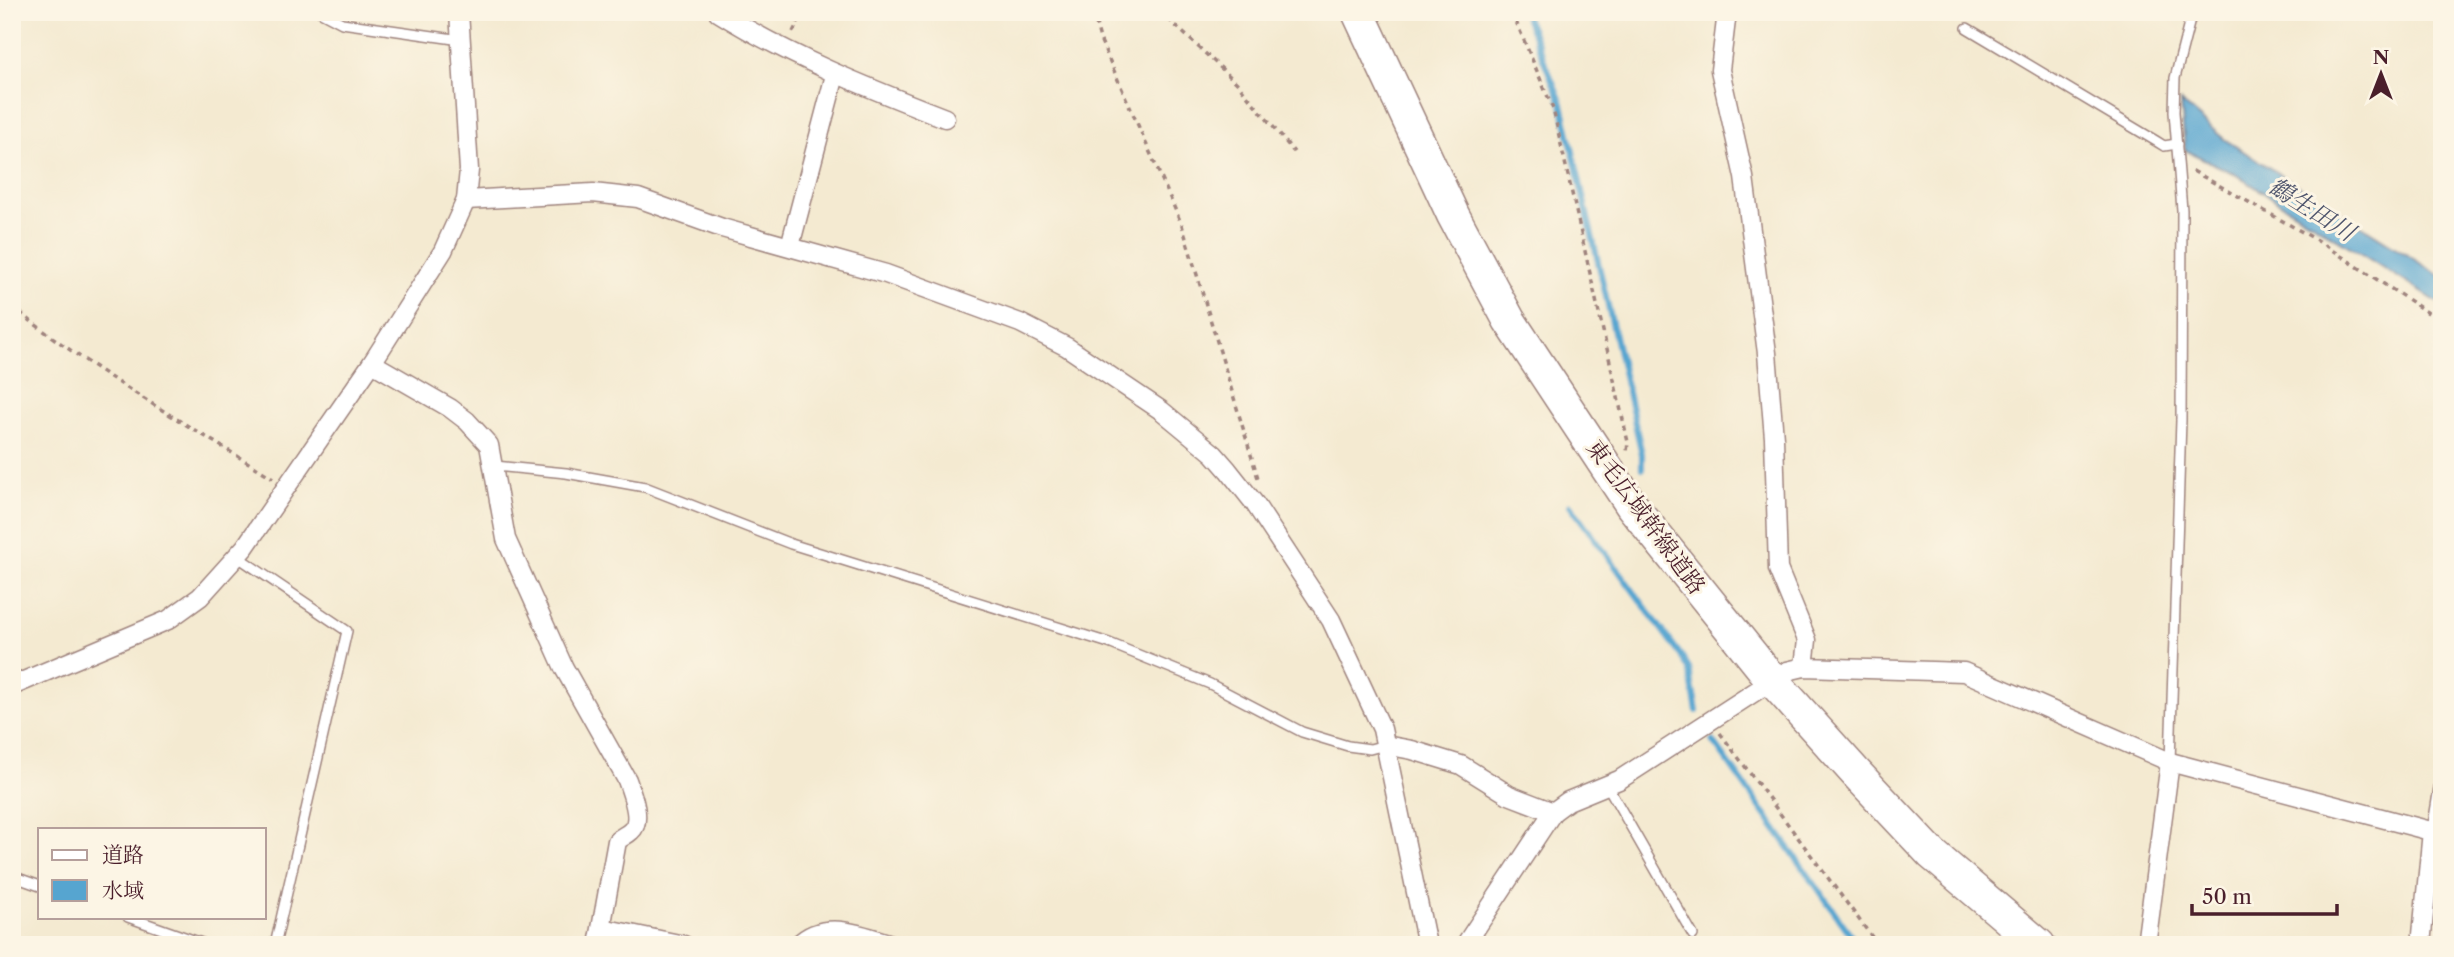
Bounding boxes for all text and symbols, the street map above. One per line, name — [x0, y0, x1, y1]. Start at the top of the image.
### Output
north arrow — [2346, 38, 2416, 108]
text: N — [2373, 46, 2389, 69]
water label: 鶴生田川 — [2264, 171, 2363, 248]
street label: 東毛広域幹線道路 — [1581, 434, 1711, 600]
legend — [38, 828, 266, 918]
text: 道路 — [102, 842, 144, 867]
scale bar — [2192, 873, 2337, 917]
text: 水域 — [102, 878, 144, 903]
text: 50 m — [2202, 884, 2252, 909]

